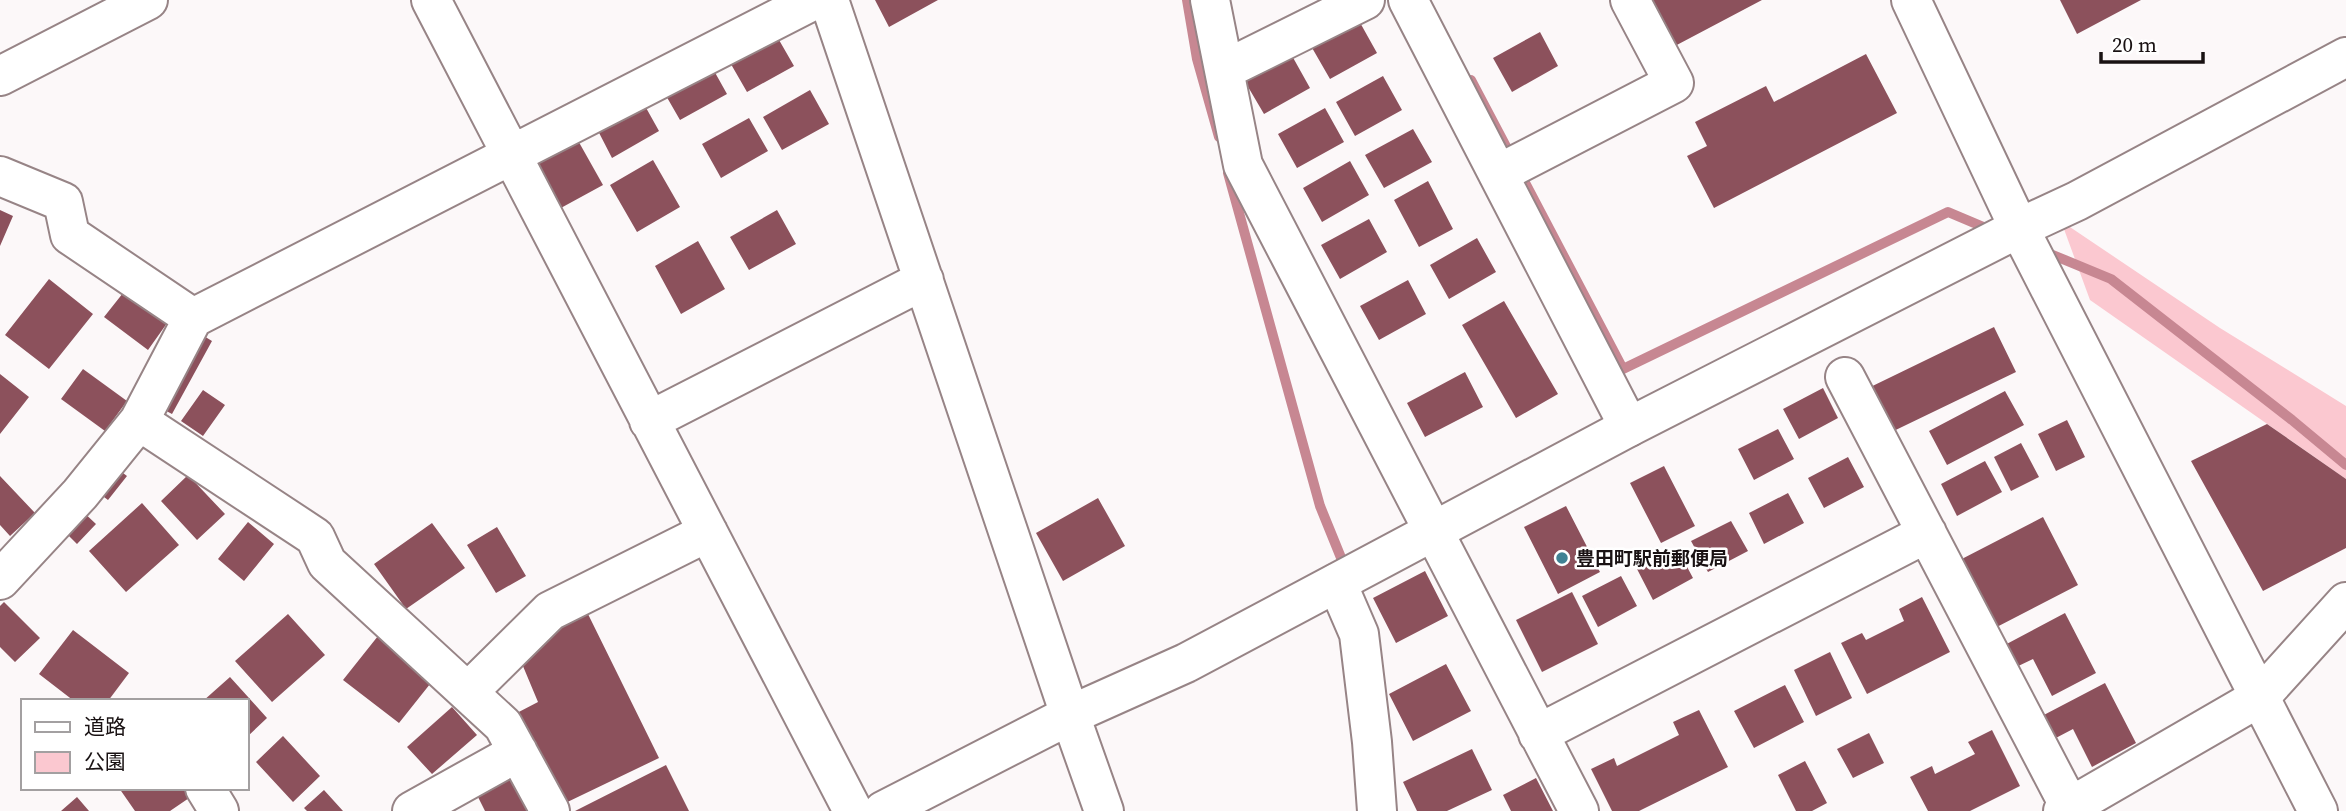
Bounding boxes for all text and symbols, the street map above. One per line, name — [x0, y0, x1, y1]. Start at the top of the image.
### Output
scale bar — [2101, 21, 2202, 65]
text: 20 m — [2112, 30, 2157, 59]
place label: 豊田町駅前郵便局 — [1576, 545, 1728, 571]
marker: 豊田町駅前郵便局 — [1554, 550, 1570, 566]
legend — [21, 699, 248, 790]
text: 道路 — [84, 712, 126, 741]
text: 公園 — [84, 747, 126, 776]

